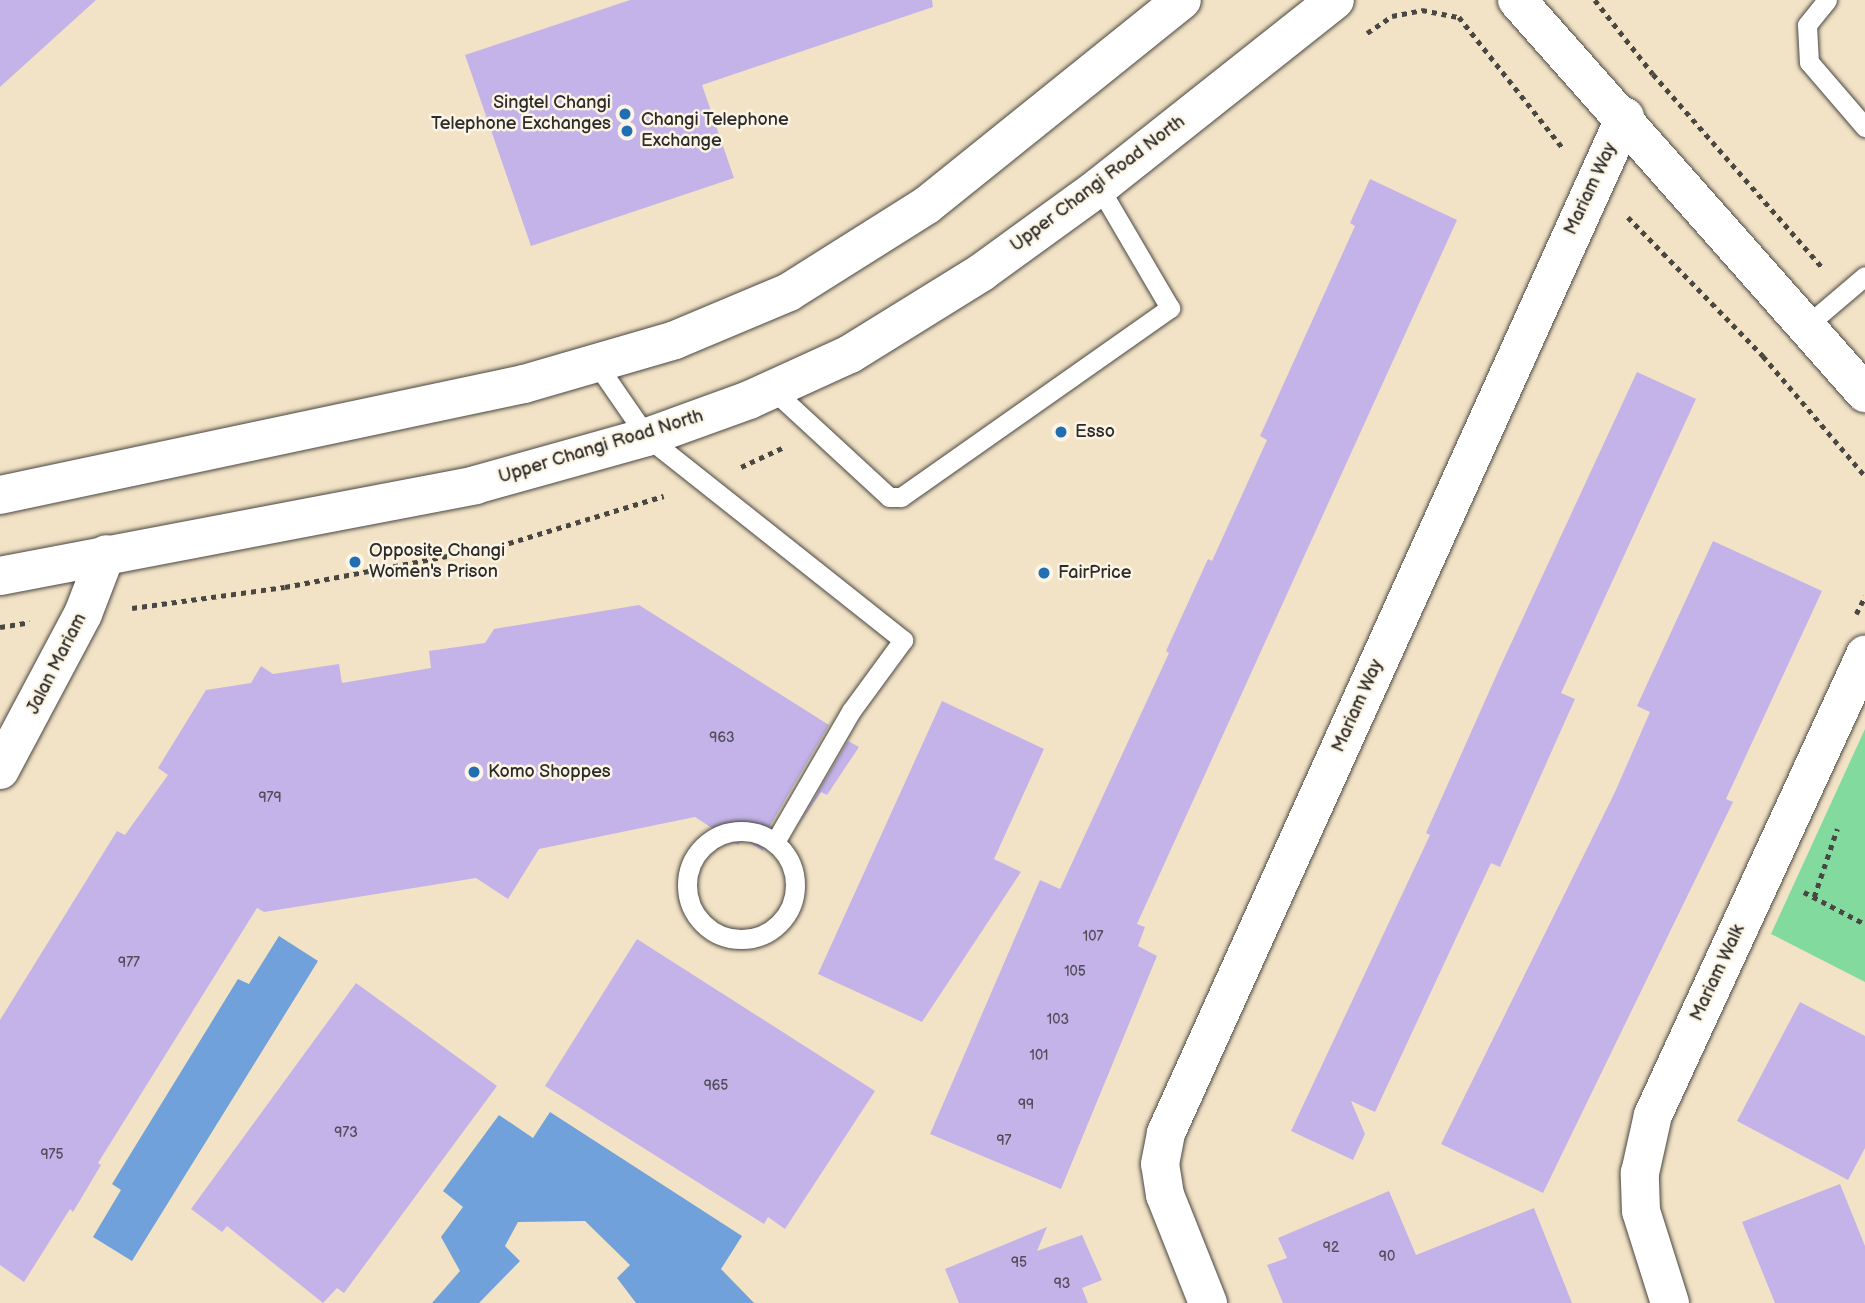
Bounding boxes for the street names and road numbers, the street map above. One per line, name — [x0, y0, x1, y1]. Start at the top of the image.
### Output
street label: Upper Changi Road North — [1006, 111, 1190, 257]
street label: Mariam Way — [1560, 139, 1622, 239]
street label: Upper Changi Road North — [496, 406, 706, 488]
street label: Jalan Mariam — [22, 610, 92, 718]
street label: Mariam Way — [1328, 656, 1388, 756]
street label: Mariam Walk — [1686, 921, 1750, 1025]

